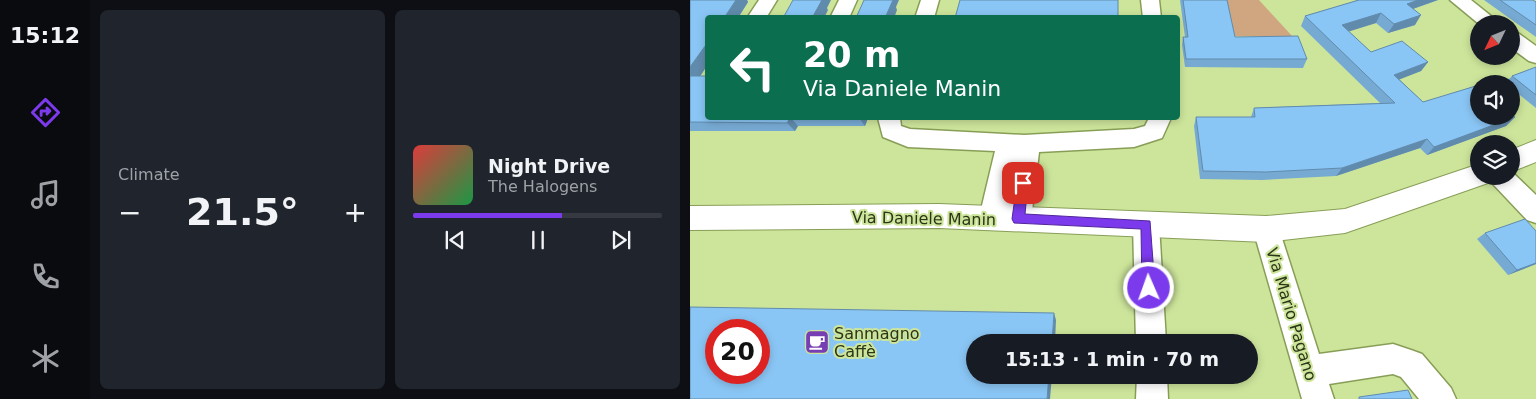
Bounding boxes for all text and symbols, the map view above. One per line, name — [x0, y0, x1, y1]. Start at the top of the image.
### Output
north arrow — [1470, 15, 1520, 65]
map controls — [1470, 15, 1520, 185]
text: 15:12 — [10, 23, 80, 48]
icon: left — [720, 35, 785, 100]
text: 20 m — [803, 35, 900, 75]
button: sound — [1470, 75, 1520, 125]
text: Via Daniele Manin — [803, 76, 1001, 101]
icon: directions — [28, 95, 63, 130]
button: layers — [1470, 135, 1520, 185]
text: Night Drive — [488, 155, 610, 177]
pin — [1002, 162, 1044, 204]
text: Climate — [118, 165, 180, 184]
icon: arrive — [1009, 169, 1037, 197]
icon: music — [28, 177, 63, 212]
text: The Halogens — [488, 177, 597, 196]
text: 21.5° — [186, 190, 299, 234]
text: − — [118, 196, 141, 229]
text: + — [344, 196, 367, 229]
street label: Via Daniele Manin — [852, 208, 996, 229]
icon: previous — [441, 226, 469, 254]
icon: pause — [524, 226, 552, 254]
icon: next — [607, 226, 635, 254]
street label: Via Mario Pagano — [1262, 245, 1321, 383]
icon: phone — [28, 259, 63, 294]
position arrow — [1122, 261, 1174, 313]
speed limit sign: 20 — [705, 319, 770, 384]
place label: Sanmagno Caffè — [834, 324, 920, 361]
cafe icon: Sanmagno Caffè — [804, 329, 830, 355]
icon: climate — [28, 341, 63, 376]
text: 15:13 · 1 min · 70 m — [1005, 348, 1219, 370]

